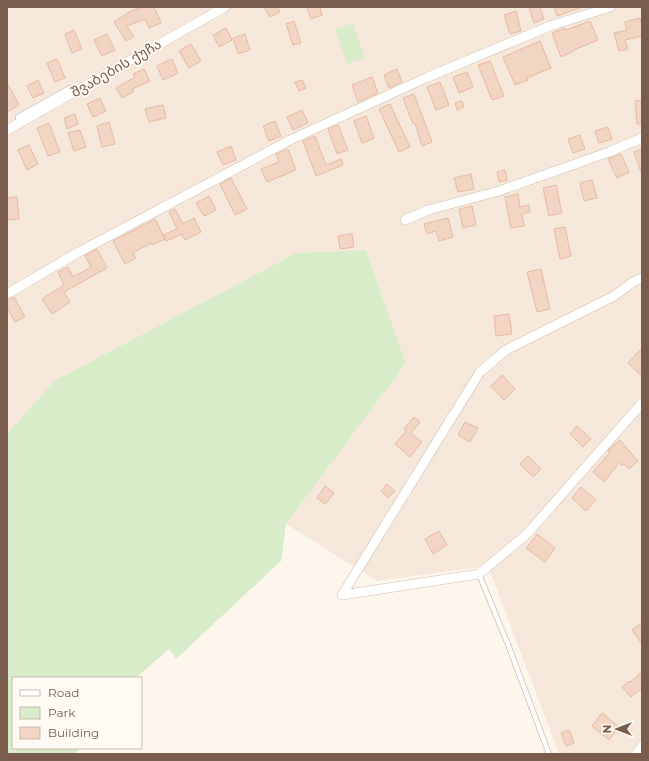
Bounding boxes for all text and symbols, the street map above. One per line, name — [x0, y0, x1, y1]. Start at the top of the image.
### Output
street label: შვაბების ქუჩა — [67, 35, 165, 101]
legend — [12, 677, 142, 749]
text: Road — [48, 685, 79, 700]
text: Park — [48, 705, 76, 720]
north arrow — [597, 709, 637, 749]
text: Building — [48, 725, 99, 740]
text: N — [600, 725, 614, 733]

